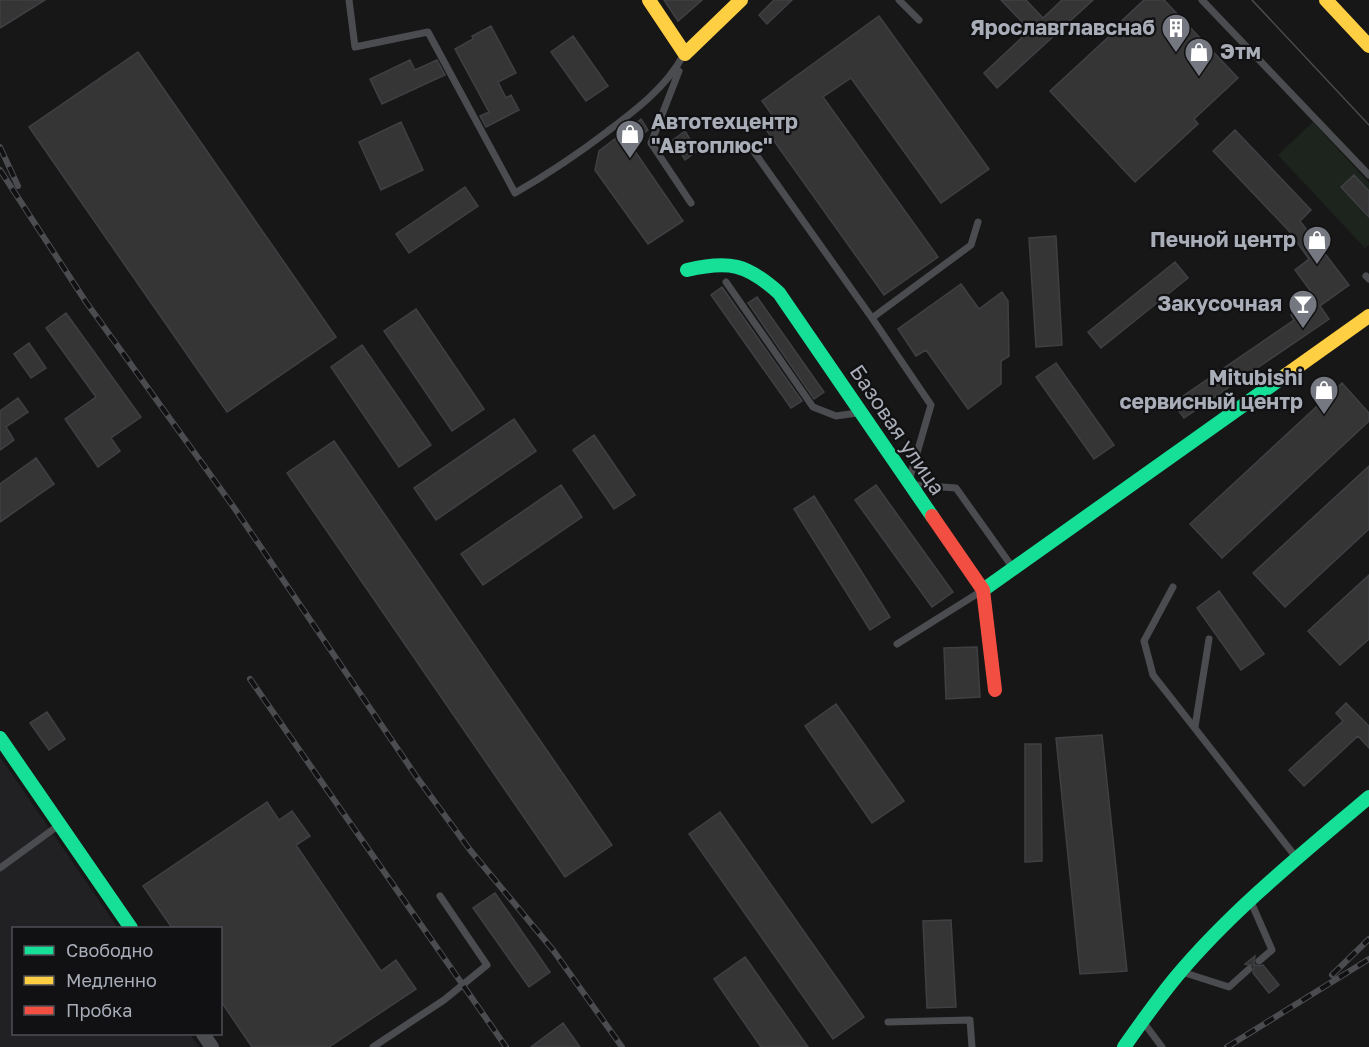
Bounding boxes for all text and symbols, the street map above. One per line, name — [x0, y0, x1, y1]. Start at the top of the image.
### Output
building icon: Ярославглавснаб — [1160, 12, 1192, 54]
place label: Ярославглавснаб — [970, 14, 1155, 40]
shop icon: Этм — [1183, 36, 1215, 78]
place label: Этм — [1220, 38, 1261, 64]
place label: Автотехцентр "Автоплюс" — [651, 108, 798, 158]
shop icon: Автотехцентр "Автоплюс" — [614, 118, 646, 160]
shop icon: Печной центр — [1301, 224, 1333, 266]
place label: Печной центр — [1150, 226, 1296, 252]
bar icon: Закусочная — [1287, 288, 1319, 330]
place label: Закусочная — [1157, 290, 1282, 316]
street label: Базовая улица — [845, 359, 951, 500]
place label: Mitubishi сервисный центр — [1120, 364, 1303, 414]
shop icon: Mitubishi сервисный центр — [1308, 374, 1340, 416]
legend — [12, 927, 222, 1035]
text: Свободно — [66, 939, 153, 961]
text: Медленно — [66, 969, 157, 991]
text: Пробка — [66, 999, 132, 1021]

